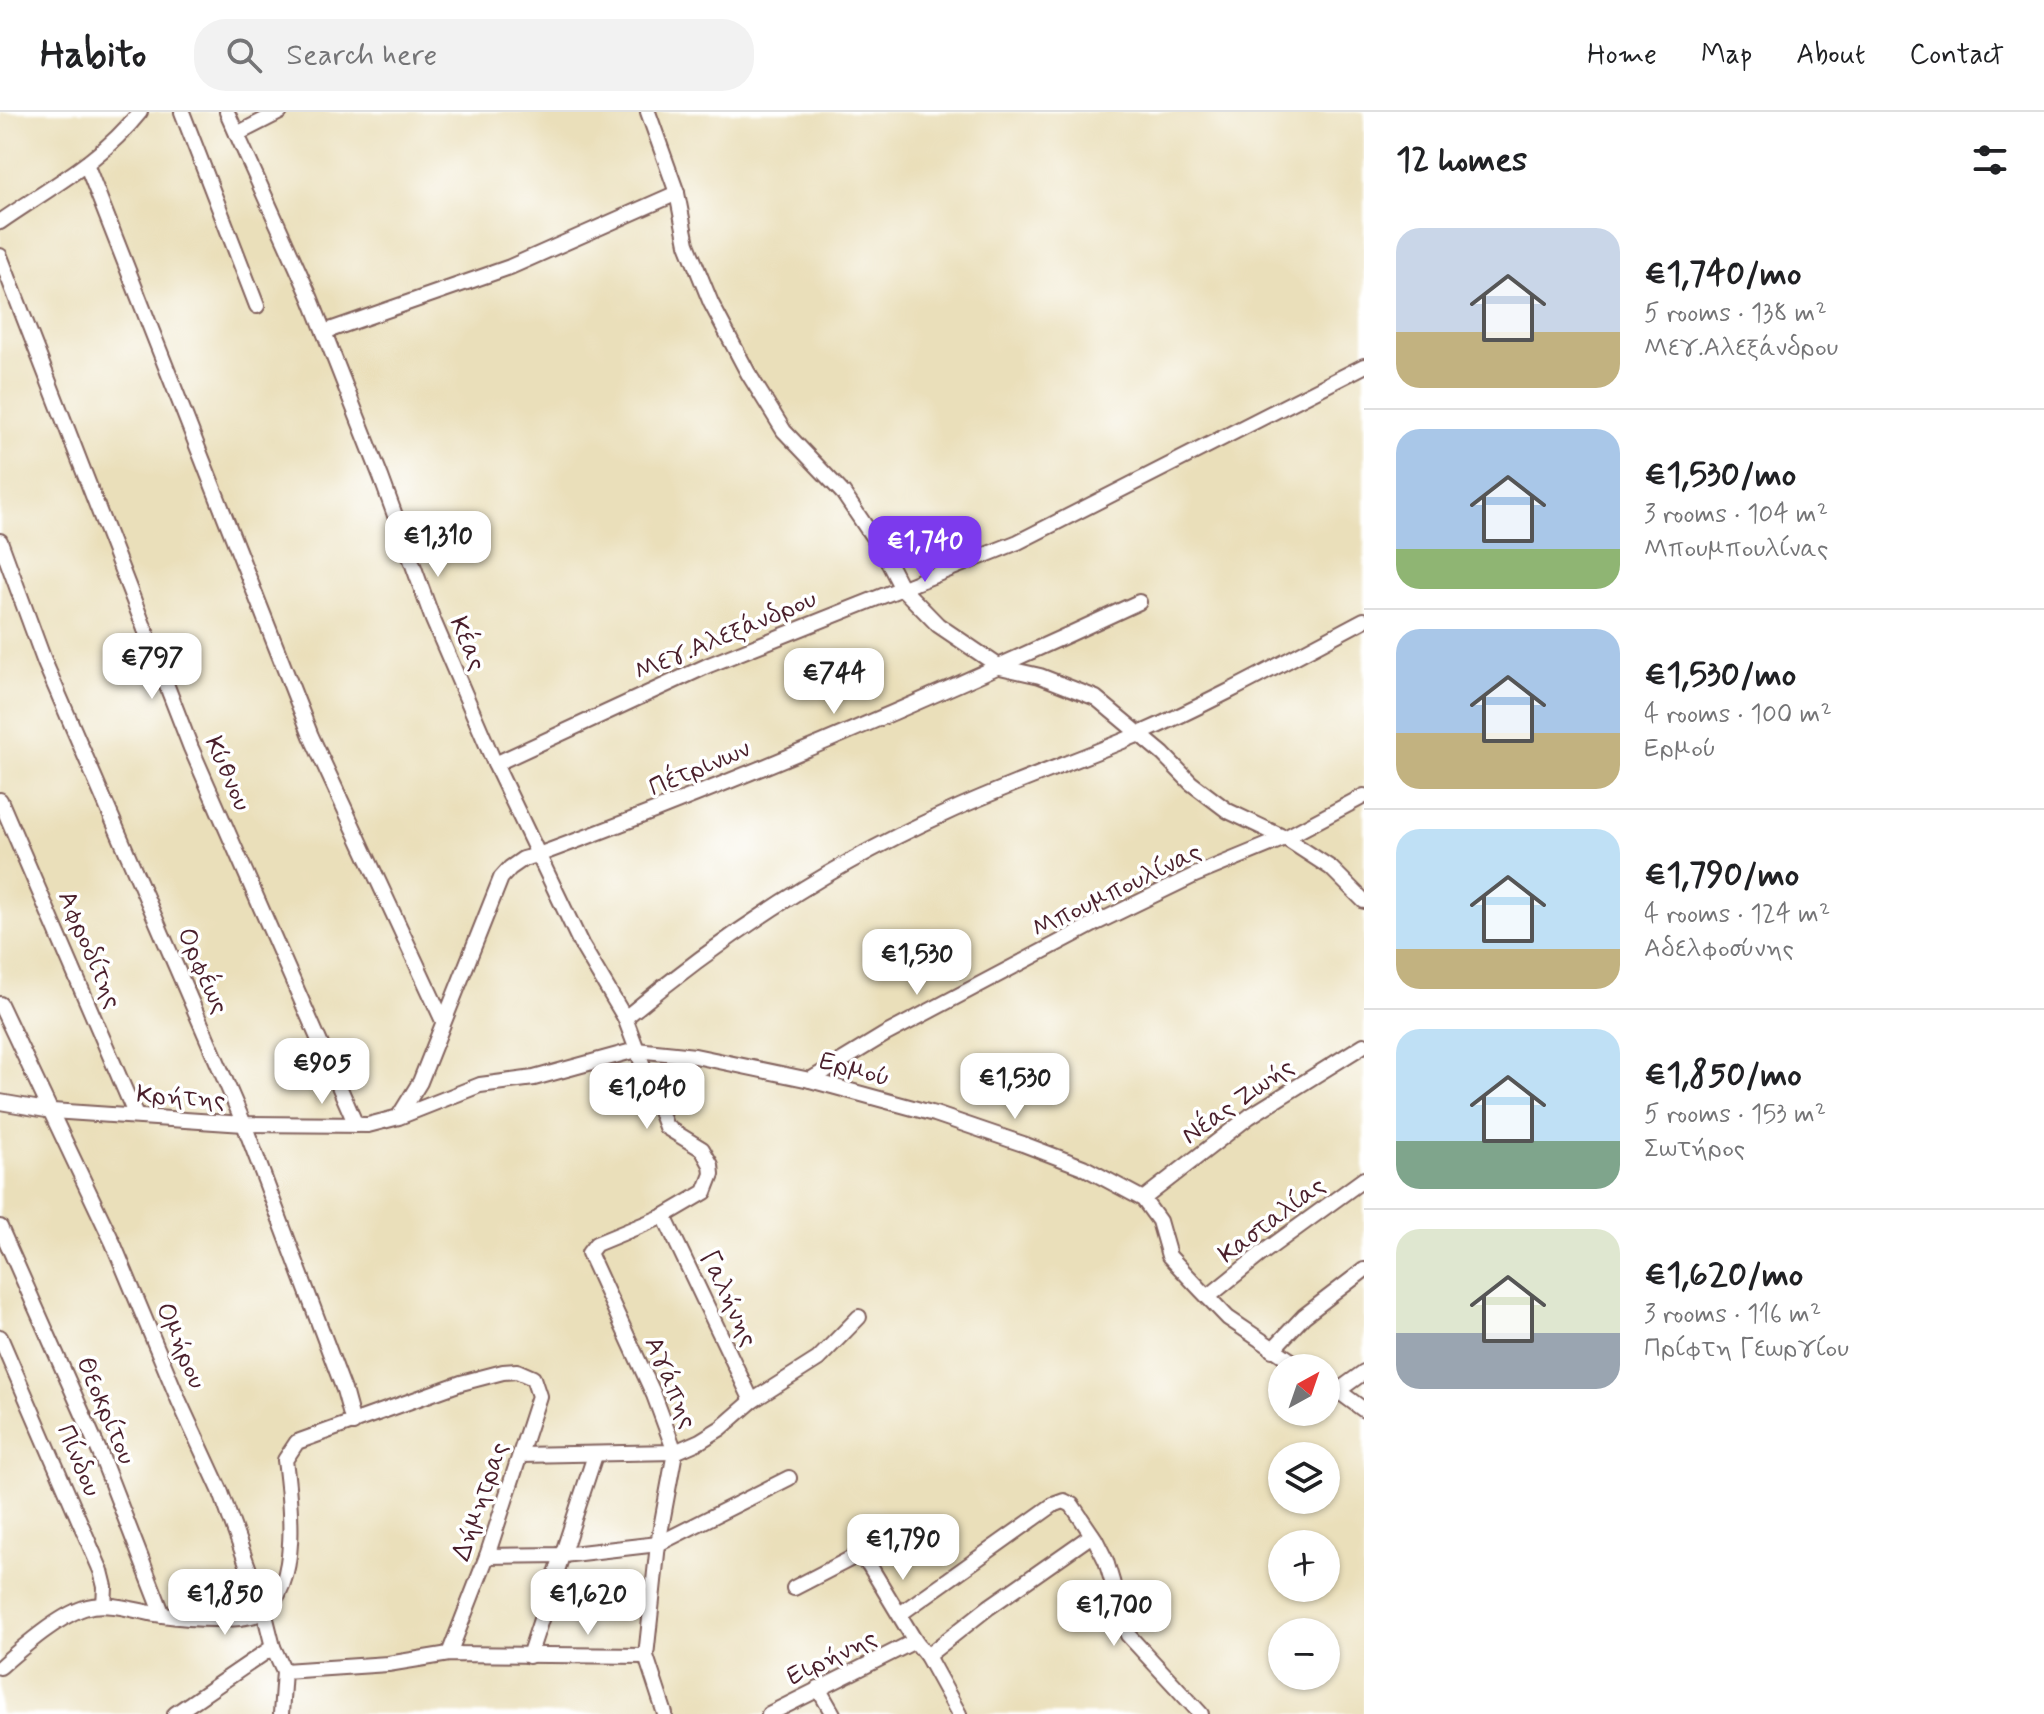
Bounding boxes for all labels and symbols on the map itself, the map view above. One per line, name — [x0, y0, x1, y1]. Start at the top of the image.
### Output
pin: €1,310 — [373, 511, 503, 579]
pin: €1,740 — [860, 516, 990, 584]
street label: Μεγ.Αλεξάνδρου — [630, 582, 822, 689]
street label: Κέας — [441, 612, 494, 676]
pin: €797 — [105, 633, 199, 701]
pin: €744 — [787, 648, 881, 716]
street label: Κύθνου — [196, 731, 259, 817]
street label: Πέτρινων — [644, 732, 756, 805]
street label: Μπουμπουλίνας — [1027, 835, 1207, 946]
street label: Αφροδίτης — [49, 886, 129, 1014]
street label: Ορφέως — [168, 922, 236, 1019]
pin: €1,530 — [852, 929, 982, 997]
pin: €905 — [275, 1038, 369, 1106]
street label: Ερμού — [815, 1044, 894, 1096]
street label: Νέας Ζωής — [1175, 1050, 1301, 1153]
pin: €1,530 — [950, 1053, 1080, 1121]
pin: €1,040 — [582, 1063, 712, 1131]
street label: Κρήτης — [135, 1078, 226, 1118]
street label: Κασταλίας — [1212, 1169, 1333, 1272]
street label: Γαλήνης — [691, 1245, 765, 1352]
street label: Ομήρου — [147, 1297, 214, 1394]
street label: Αγάπης — [636, 1332, 705, 1434]
street label: Θεοκρίτου — [67, 1352, 143, 1470]
north arrow — [1268, 1354, 1340, 1426]
street label: Πίνδου — [48, 1420, 108, 1502]
street label: Δήμητρας — [445, 1438, 517, 1566]
pin: €1,790 — [838, 1514, 968, 1582]
pin: €1,850 — [160, 1569, 290, 1637]
pin: €1,620 — [523, 1569, 653, 1637]
pin: €1,700 — [1049, 1580, 1179, 1648]
street label: Ειρήνης — [781, 1621, 883, 1694]

